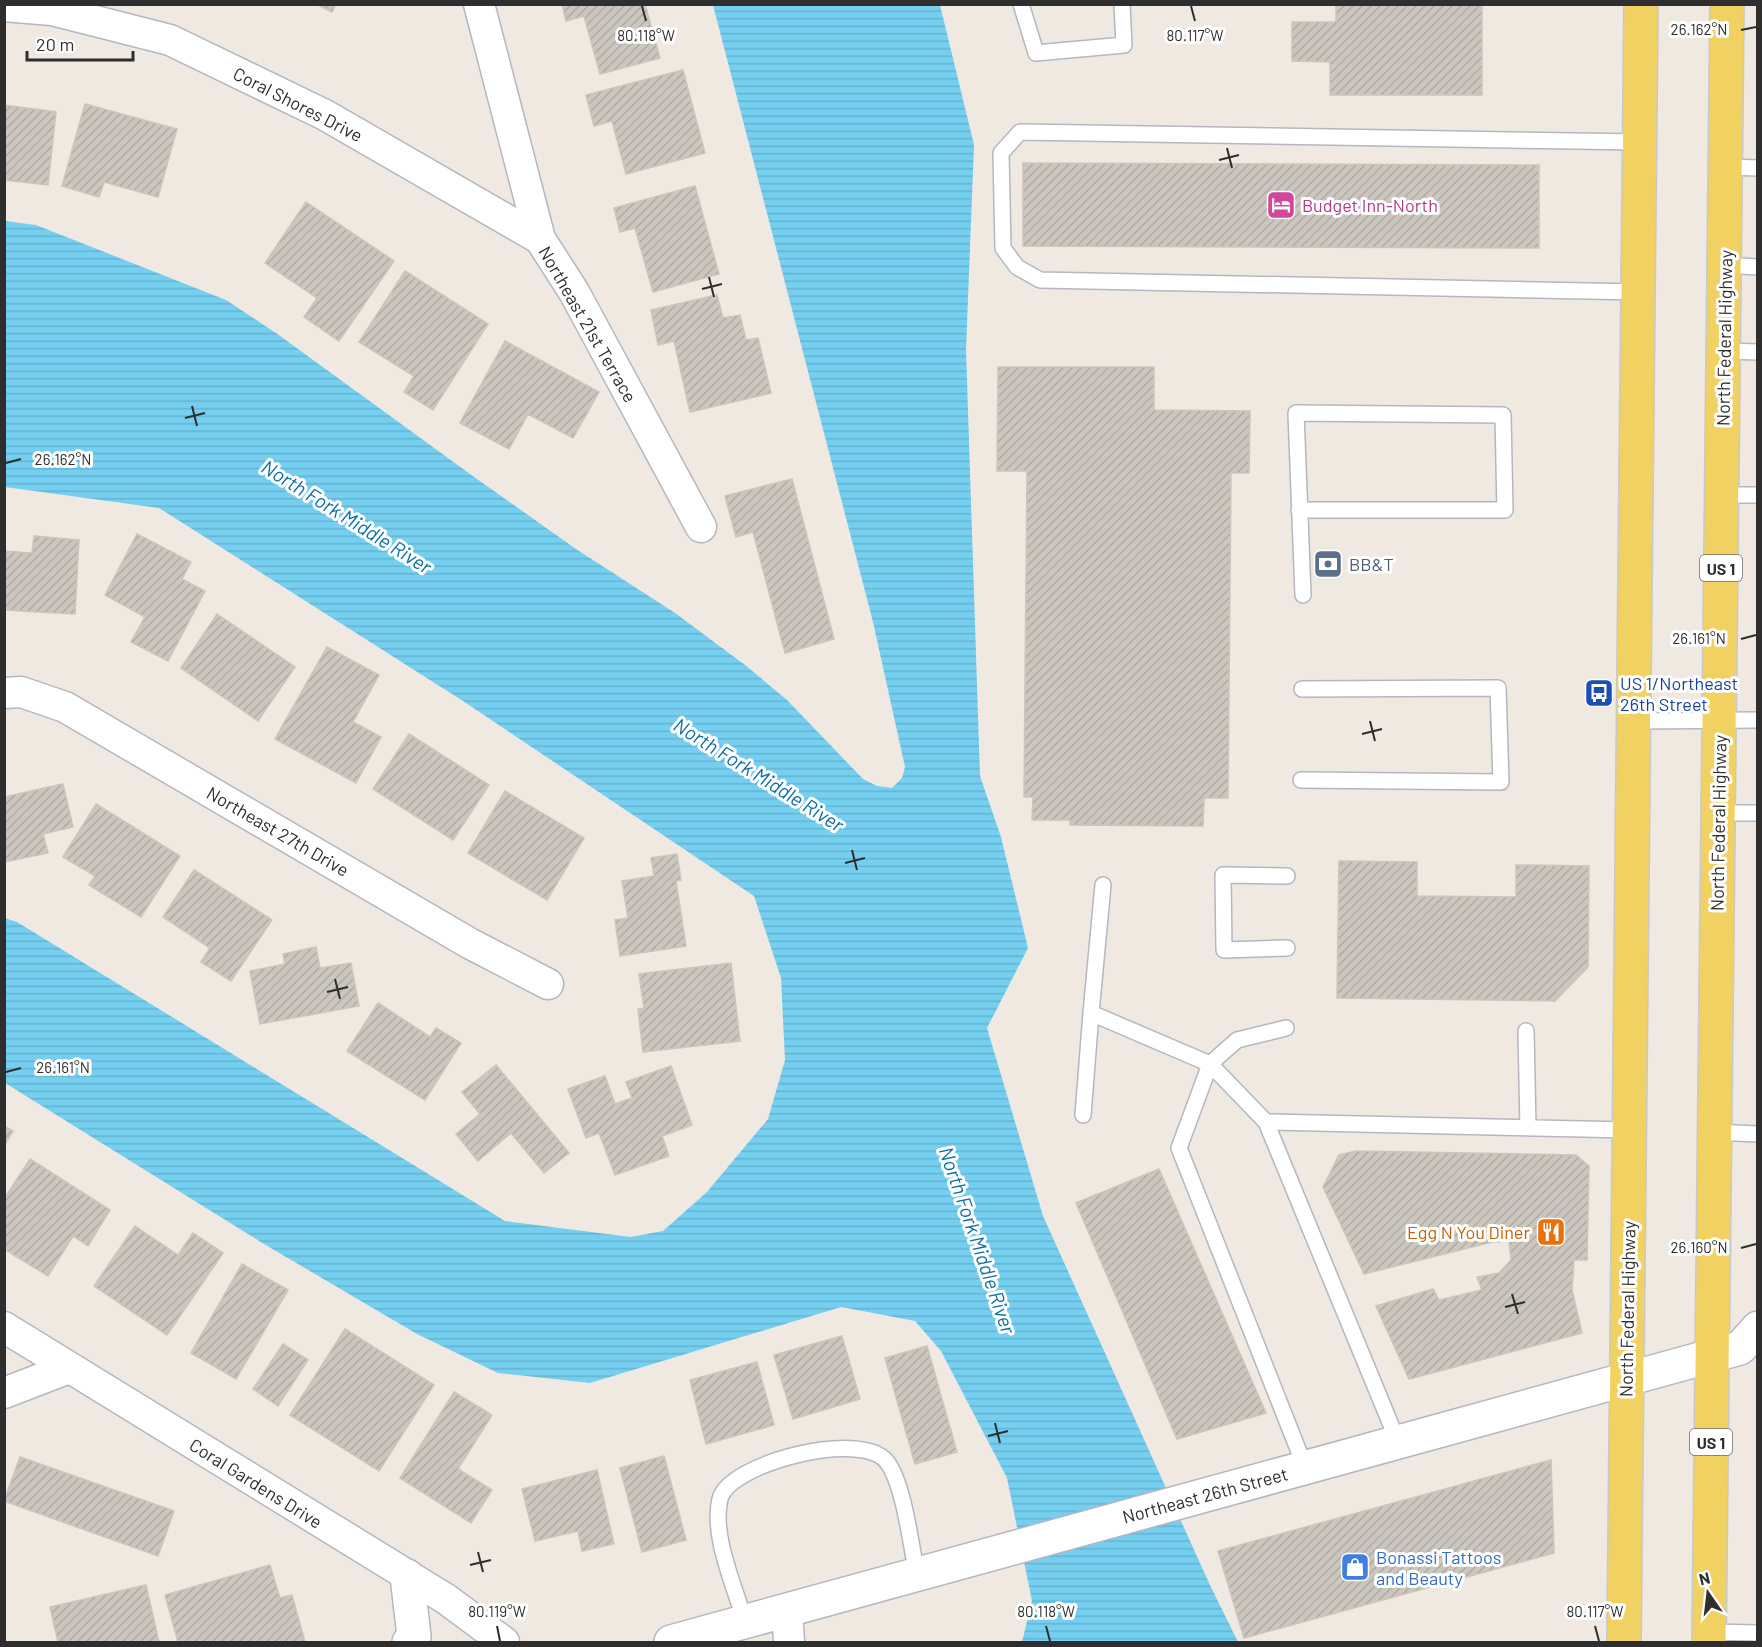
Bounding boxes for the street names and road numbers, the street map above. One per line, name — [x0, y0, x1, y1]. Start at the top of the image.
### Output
street label: Coral Shores Drive — [230, 62, 366, 146]
street label: Northeast 21st Terrace — [534, 242, 642, 406]
street label: North Federal Highway — [1711, 250, 1737, 426]
road number: US 1 — [1700, 555, 1742, 581]
street label: North Federal Highway — [1705, 735, 1731, 911]
street label: Northeast 27th Drive — [203, 781, 353, 881]
street label: North Federal Highway — [1614, 1221, 1640, 1397]
road number: US 1 — [1690, 1429, 1732, 1455]
street label: Coral Gardens Drive — [186, 1433, 326, 1533]
street label: Northeast 26th Street — [1120, 1462, 1290, 1528]

